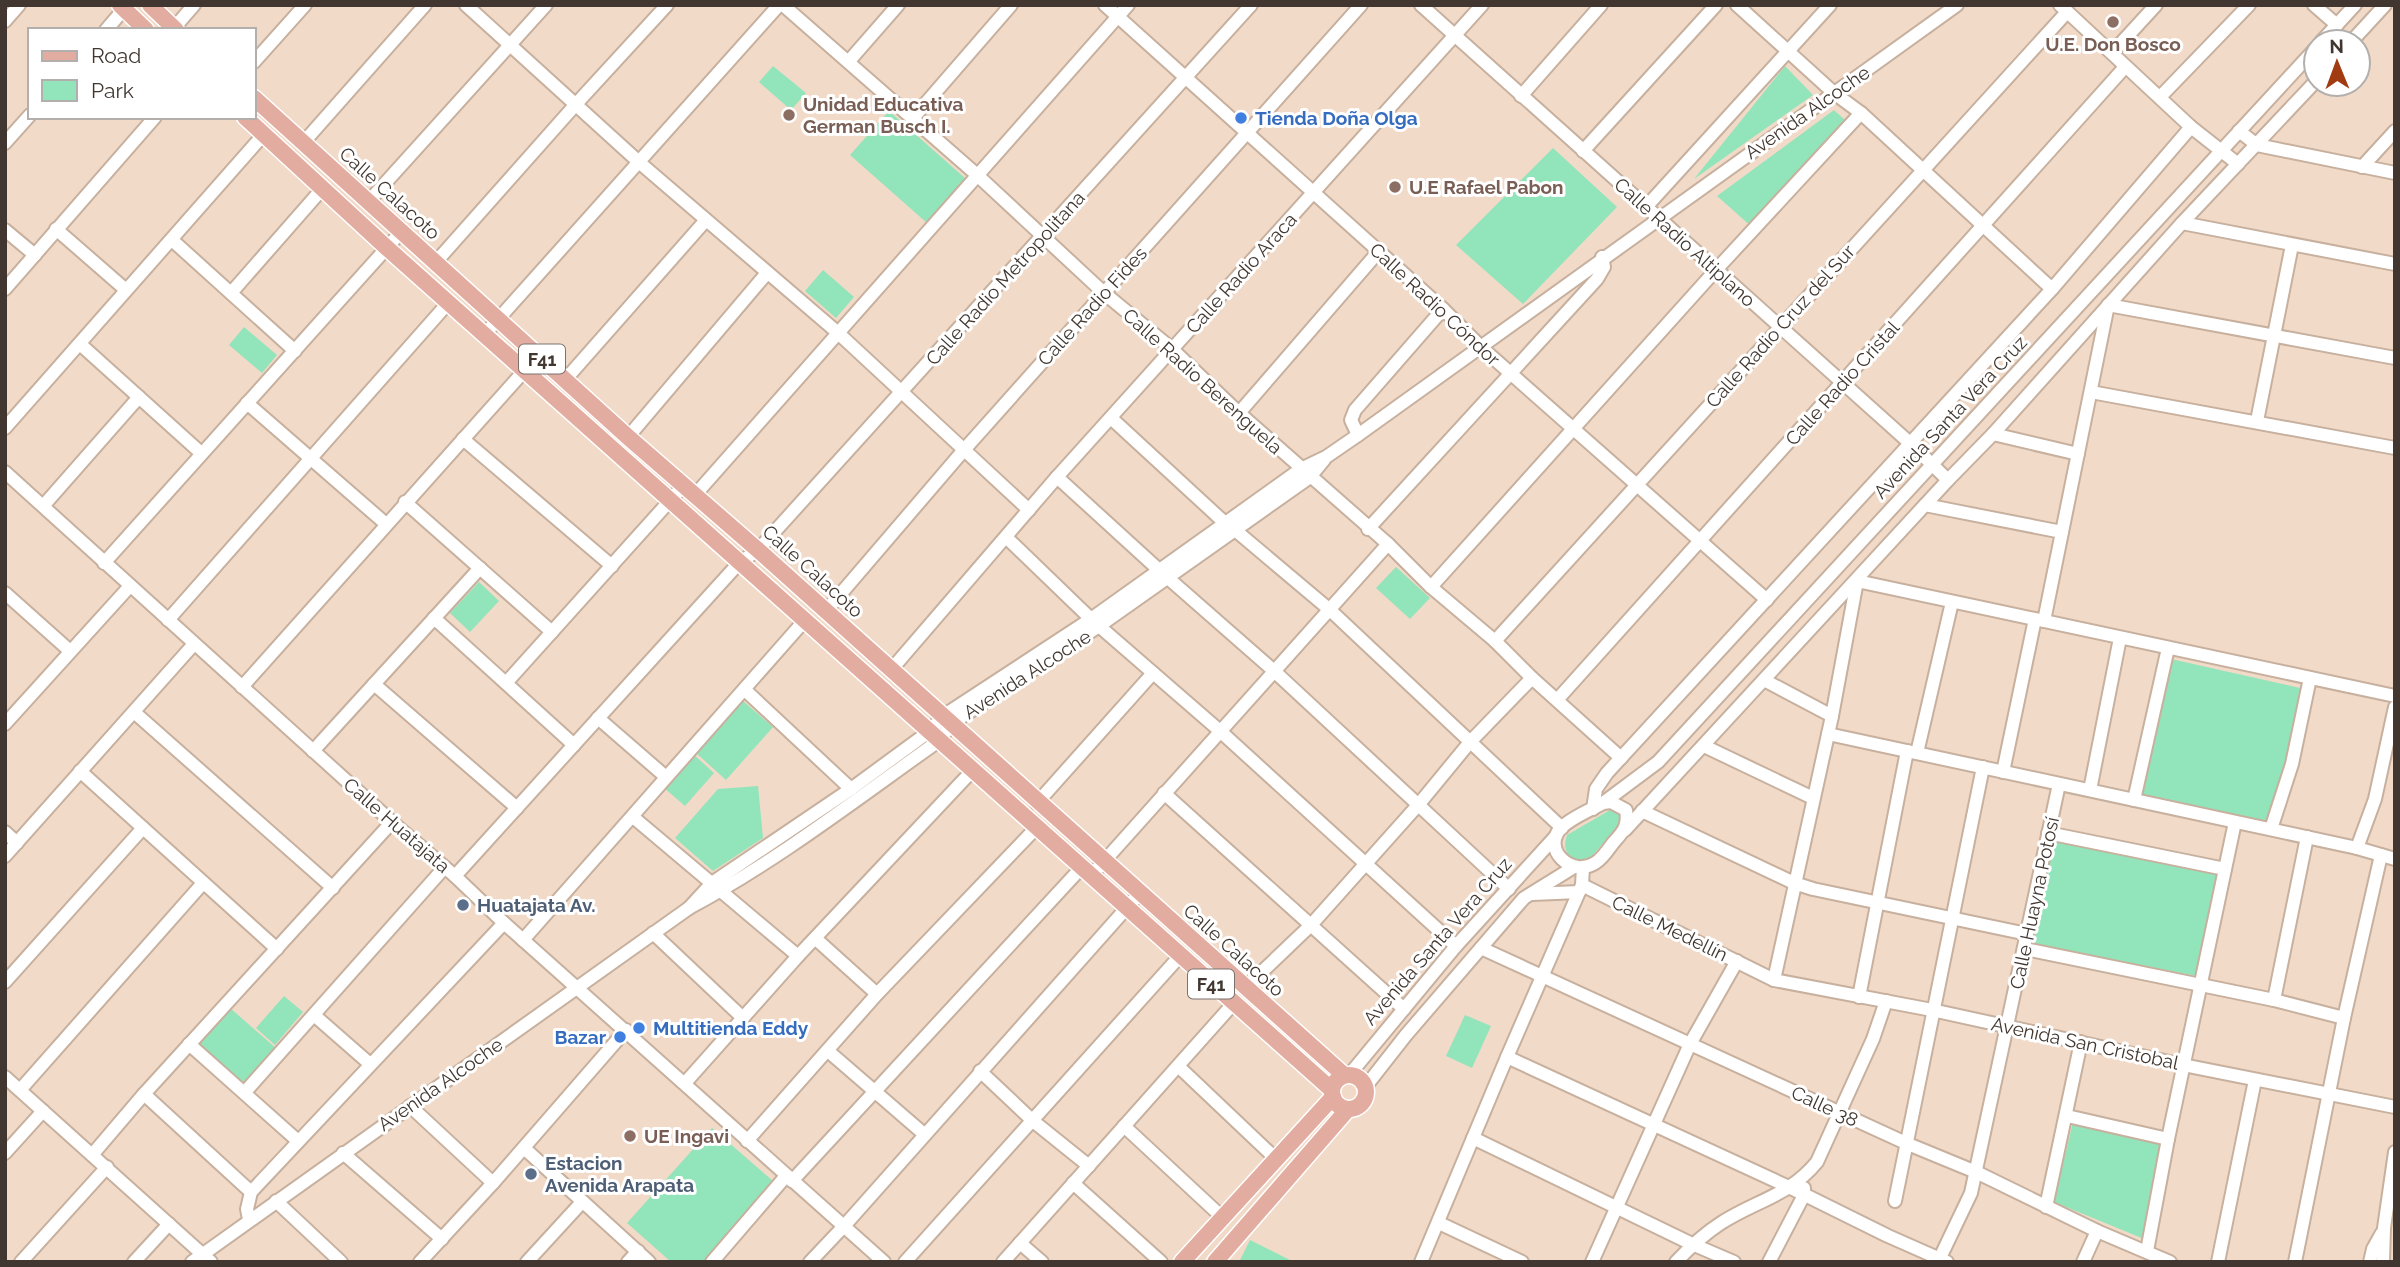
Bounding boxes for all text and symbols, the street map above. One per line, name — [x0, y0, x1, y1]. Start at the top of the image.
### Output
marker: U.E. Don Bosco — [2105, 14, 2121, 30]
legend — [28, 28, 256, 119]
north arrow — [2302, 28, 2372, 98]
place label: U.E. Don Bosco — [2045, 33, 2181, 55]
text: N — [2329, 35, 2344, 57]
text: Road — [91, 43, 141, 68]
street label: Avenida Alcoche — [1740, 61, 1874, 163]
text: Park — [91, 78, 134, 103]
place label: Unidad Educativa German Busch I. — [803, 93, 963, 137]
marker: Unidad Educativa German Busch I. — [781, 107, 797, 123]
place label: Tienda Doña Olga — [1255, 107, 1418, 129]
marker: Tienda Doña Olga — [1233, 110, 1249, 126]
street label: Calle Calacoto — [335, 142, 445, 244]
street label: Calle Radio Altiplano — [1610, 173, 1760, 311]
place label: U.E Rafael Pabon — [1409, 176, 1564, 198]
marker: U.E Rafael Pabon — [1387, 179, 1403, 195]
street label: Calle Radio Metropolitana — [921, 186, 1089, 370]
street label: Calle Radio Araca — [1181, 208, 1301, 338]
street label: Calle Radio Cóndor — [1365, 238, 1505, 370]
street label: Calle Radio Cruz del Sur — [1701, 240, 1859, 412]
street label: Calle Radio Fides — [1033, 242, 1151, 370]
street label: Calle Radio Berenguela — [1119, 304, 1287, 458]
street label: Calle Radio Cristal — [1781, 316, 1904, 450]
street label: Avenida Santa Vera Cruz — [1869, 331, 2031, 503]
road number: F41 — [519, 344, 565, 374]
street label: Calle Calacoto — [758, 520, 868, 622]
street label: Avenida Alcoche — [959, 625, 1095, 723]
street label: Calle Huatajata — [339, 773, 455, 877]
street label: Calle Huayna Potosí — [2005, 814, 2063, 991]
street label: Avenida Santa Vera Cruz — [1358, 853, 1516, 1029]
street label: Calle Medellín — [1609, 891, 1731, 965]
place label: Huatajata Av. — [477, 894, 596, 916]
marker: Huatajata Av. — [455, 897, 471, 913]
street label: Calle Calacoto — [1179, 899, 1289, 1001]
road number: F41 — [1188, 970, 1234, 999]
street label: Avenida San Cristobal — [1989, 1012, 2181, 1074]
place label: Multitienda Eddy — [653, 1017, 809, 1039]
marker: Multitienda Eddy — [631, 1020, 647, 1036]
place label: Bazar — [555, 1026, 607, 1048]
marker: Bazar — [612, 1029, 628, 1045]
street label: Avenida Alcoche — [373, 1033, 507, 1135]
street label: Calle 38 — [1788, 1081, 1862, 1131]
place label: UE Ingavi — [644, 1125, 729, 1147]
marker: UE Ingavi — [622, 1128, 638, 1144]
place label: Estacion Avenida Arapata — [545, 1152, 694, 1196]
marker: Estacion Avenida Arapata — [523, 1166, 539, 1182]

